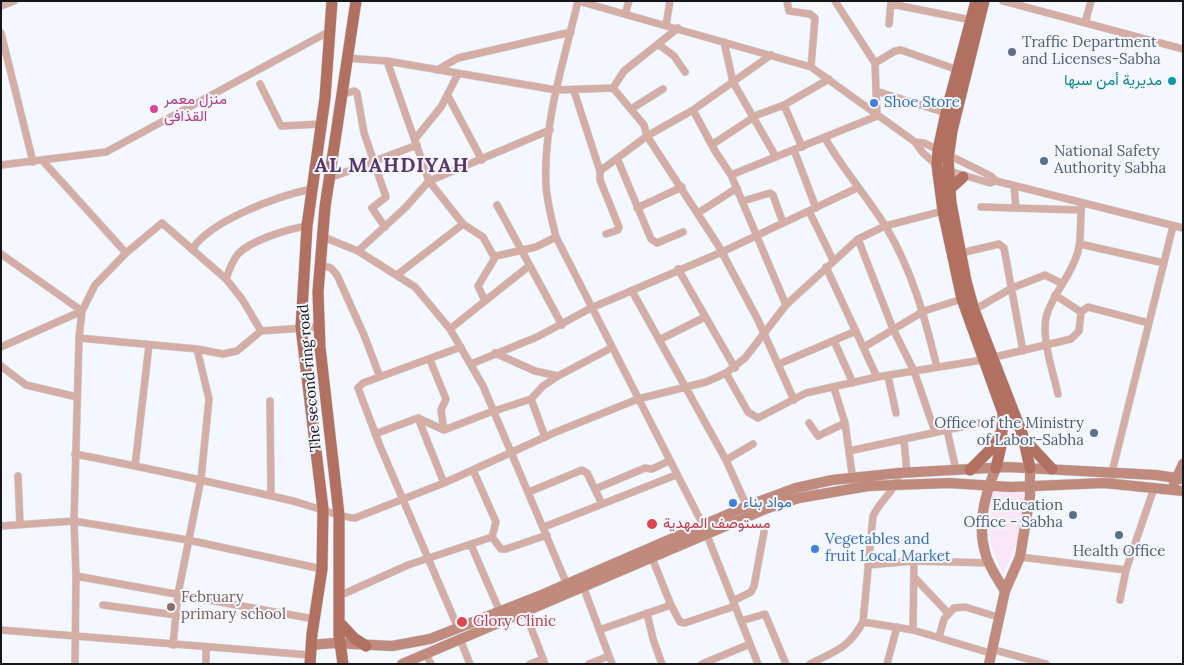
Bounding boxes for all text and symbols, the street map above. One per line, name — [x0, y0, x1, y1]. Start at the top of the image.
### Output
place label: Traffic Department and Licenses-Sabha — [1022, 34, 1161, 69]
marker: Traffic Department and Licenses-Sabha — [1006, 46, 1018, 58]
place label: مديرية أمن سبها — [1064, 72, 1162, 90]
marker: مديرية أمن سبها — [1166, 75, 1178, 87]
place label: منزل معمر القذافى — [164, 91, 227, 126]
place label: Shoe Store — [884, 94, 960, 112]
marker: Shoe Store — [868, 97, 880, 109]
marker: منزل معمر القذافى — [148, 103, 160, 115]
place label: National Safety Authority Sabha — [1054, 143, 1166, 178]
district label: AL MAHDIYAH — [313, 154, 471, 178]
marker: National Safety Authority Sabha — [1038, 155, 1050, 167]
street label: The second ring road — [295, 303, 325, 453]
place label: Office of the Ministry of Labor-Sabha — [934, 415, 1084, 450]
marker: Office of the Ministry of Labor-Sabha — [1088, 427, 1100, 439]
place label: مواد بناء — [743, 494, 792, 512]
marker: مواد بناء — [727, 497, 739, 509]
place label: Education Office - Sabha — [964, 497, 1063, 532]
marker: Education Office - Sabha — [1067, 509, 1079, 521]
place label: مستوصف المهدية — [663, 515, 770, 533]
marker: مستوصف المهدية — [645, 517, 659, 531]
marker: Health Office — [1113, 529, 1125, 541]
place label: Vegetables and fruit Local Market — [825, 531, 951, 566]
marker: Vegetables and fruit Local Market — [809, 543, 821, 555]
place label: Health Office — [1073, 543, 1165, 561]
place label: February primary school — [181, 589, 286, 624]
marker: February primary school — [165, 601, 177, 613]
place label: Glory Clinic — [473, 613, 556, 631]
marker: Glory Clinic — [455, 615, 469, 629]

